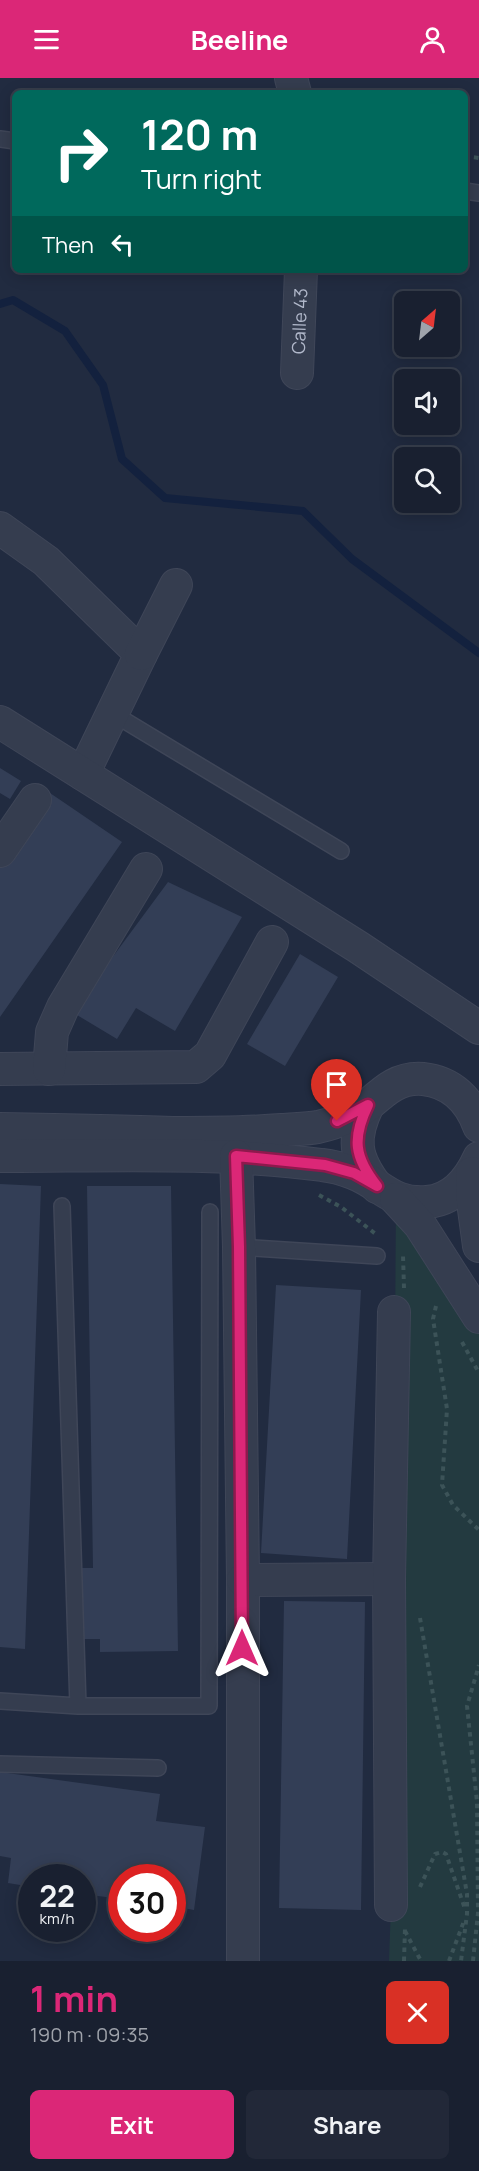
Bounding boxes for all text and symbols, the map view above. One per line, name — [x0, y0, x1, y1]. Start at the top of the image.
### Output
text: Beeline — [191, 21, 288, 58]
icon: menu — [30, 23, 63, 56]
icon: person — [416, 23, 449, 56]
text: 120 m — [141, 105, 258, 163]
icon: right — [42, 114, 120, 192]
text: Turn right — [141, 160, 262, 197]
icon: left — [106, 228, 139, 261]
text: Then — [42, 230, 94, 260]
street label: Calle 43 — [286, 288, 312, 354]
north arrow — [394, 291, 460, 357]
map controls — [394, 291, 460, 513]
button: sound — [394, 369, 460, 435]
button: search — [394, 447, 460, 513]
pin — [311, 1059, 362, 1121]
icon: arrive — [320, 1068, 353, 1101]
position arrow — [210, 1616, 274, 1680]
speed limit sign: 30 — [108, 1864, 186, 1942]
text: 22 — [39, 1875, 75, 1916]
text: km/h — [40, 1908, 74, 1929]
text: 1 min — [30, 1974, 118, 2023]
button: close — [386, 1981, 449, 2044]
text: 190 m · 09:35 — [30, 2021, 149, 2048]
button: Exit — [30, 2090, 234, 2159]
button: Share — [246, 2090, 449, 2159]

